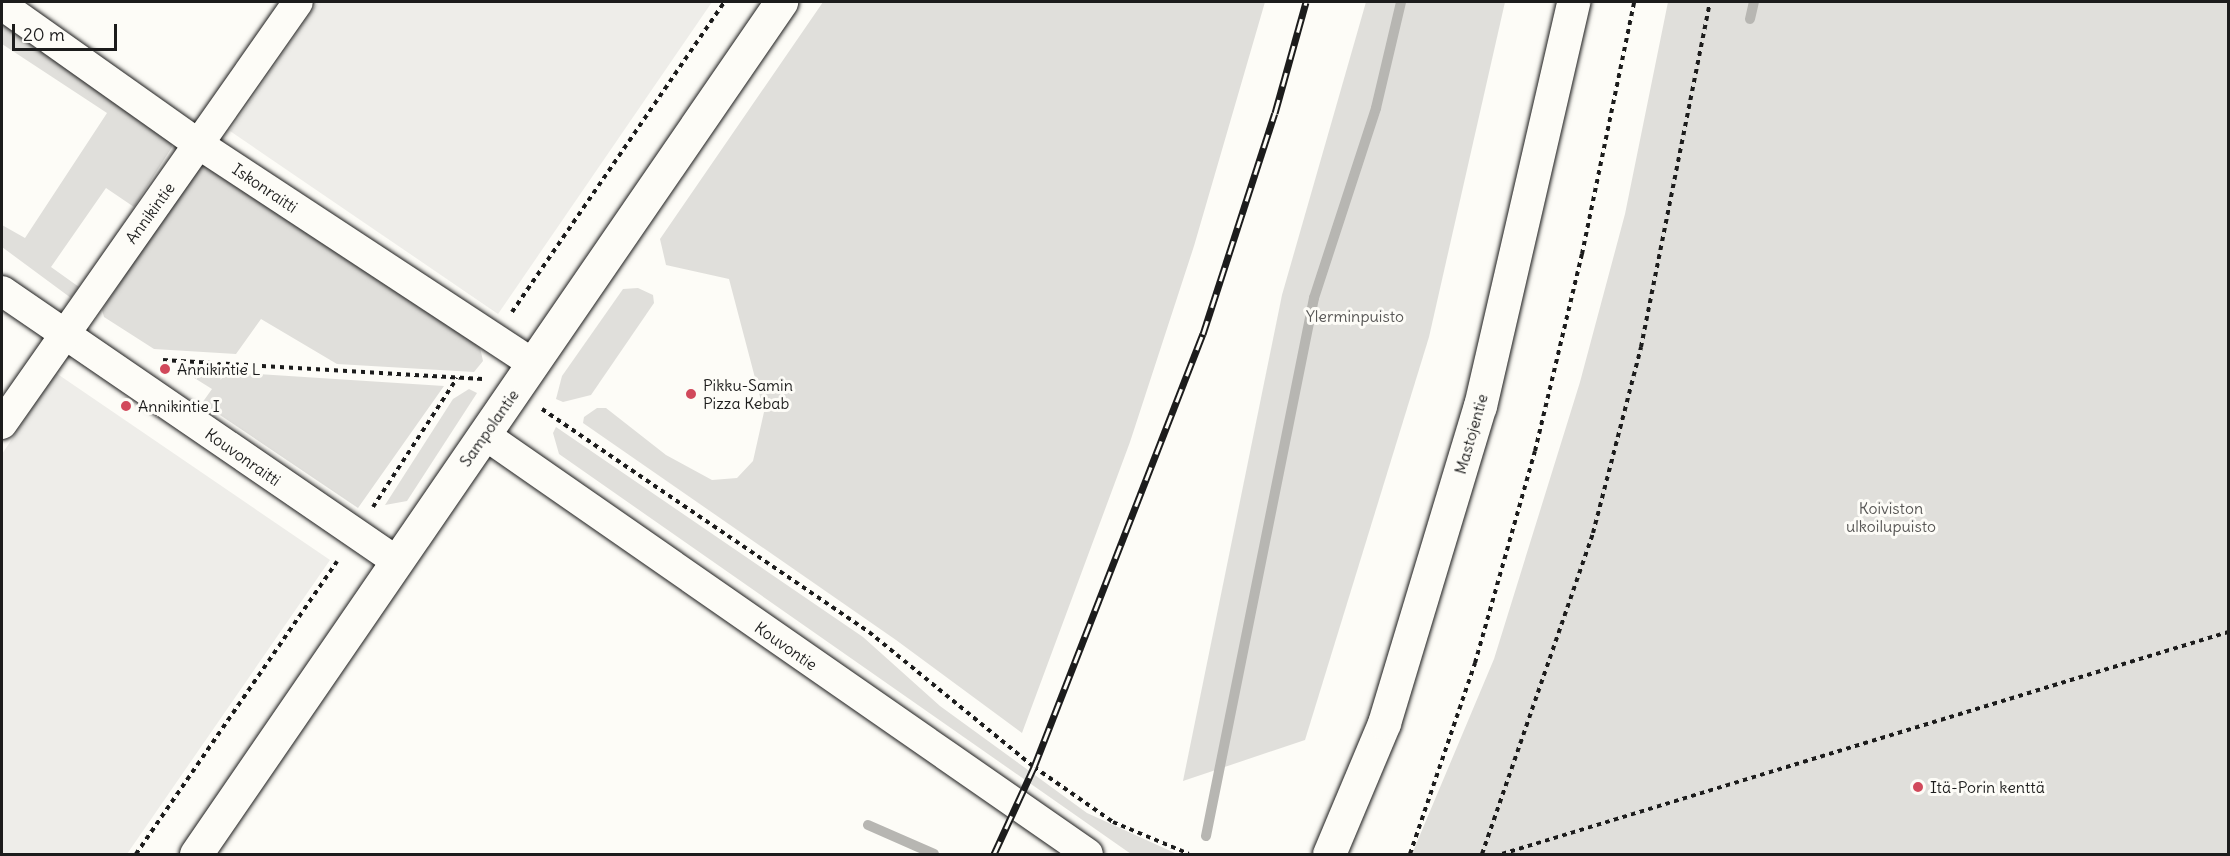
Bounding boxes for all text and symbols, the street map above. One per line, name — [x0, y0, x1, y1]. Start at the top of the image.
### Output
scale bar — [15, 12, 120, 50]
text: 20 m — [23, 23, 65, 46]
street label: Iskonraitti — [229, 159, 301, 217]
street label: Annikintie — [121, 179, 179, 247]
park label: Ylerminpuisto — [1306, 306, 1404, 326]
place label: Annikintie L — [177, 359, 260, 379]
marker: Annikintie L — [158, 362, 172, 376]
place label: Pikku-Samin Pizza Kebab — [703, 375, 793, 413]
street label: Sampolantie — [455, 386, 523, 470]
marker: Pikku-Samin Pizza Kebab — [684, 387, 698, 401]
street label: Mastojentie — [1450, 392, 1492, 476]
place label: Annikintie I — [138, 396, 220, 416]
marker: Annikintie I — [119, 399, 133, 413]
street label: Kouvonraitti — [202, 424, 284, 490]
park label: Koiviston ulkoilupuisto — [1846, 498, 1936, 536]
street label: Kouvontie — [751, 618, 821, 674]
place label: Itä-Porin kenttä — [1930, 777, 2045, 797]
marker: Itä-Porin kenttä — [1911, 780, 1925, 794]

